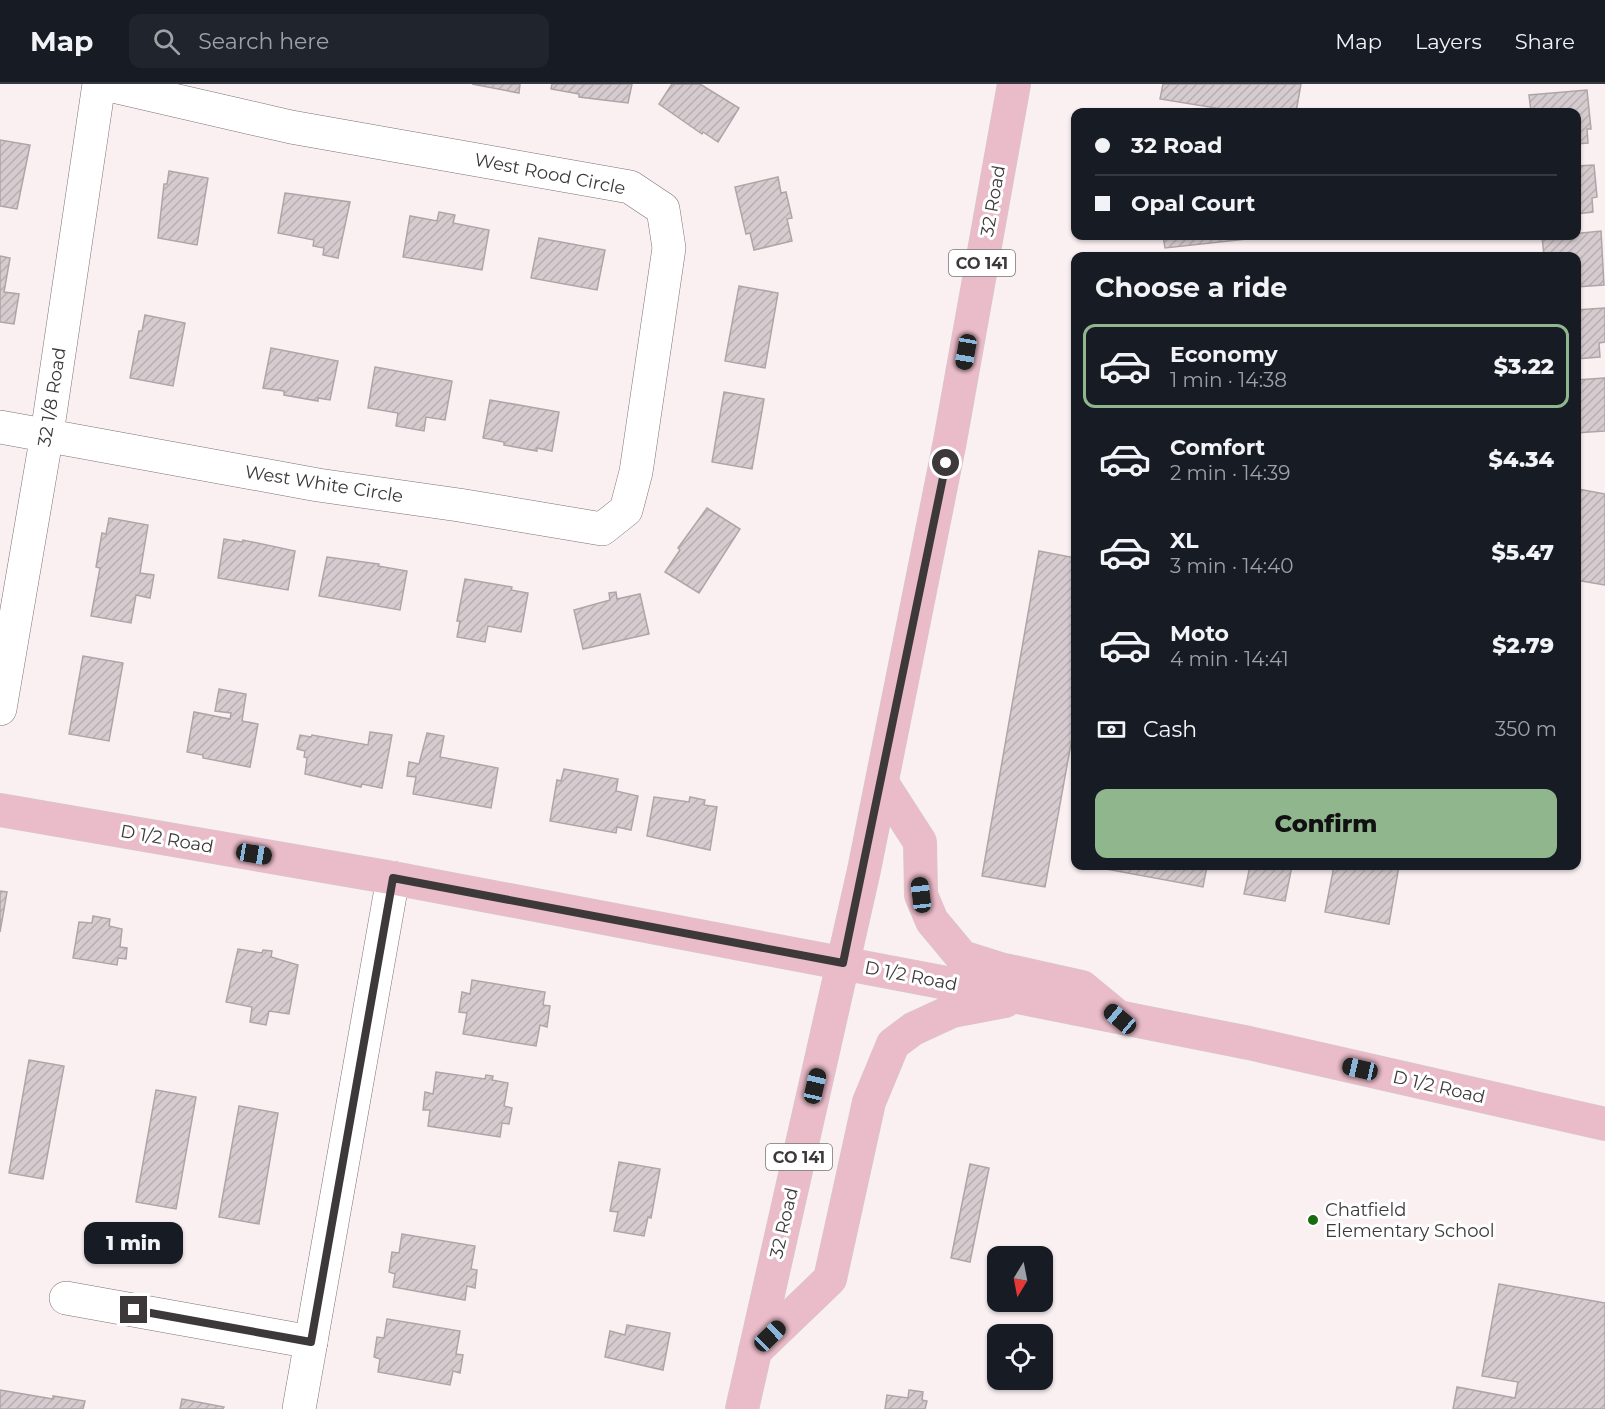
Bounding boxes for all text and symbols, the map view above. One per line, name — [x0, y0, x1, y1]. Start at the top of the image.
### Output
search box — [129, 14, 549, 68]
text: Map — [30, 24, 93, 58]
icon: search — [150, 25, 183, 58]
text: Search here — [198, 28, 329, 55]
text: Map — [1335, 29, 1382, 54]
text: Layers — [1415, 29, 1482, 54]
text: Share — [1515, 29, 1575, 54]
text: 32 Road — [1131, 132, 1222, 159]
street label: West Rood Circle — [473, 149, 628, 199]
street label: 32 Road — [976, 164, 1010, 238]
text: Opal Court — [1131, 190, 1255, 217]
road number: CO 141 — [949, 250, 1015, 276]
text: Choose a ride — [1095, 271, 1287, 304]
car — [954, 333, 978, 371]
icon: car — [1098, 339, 1152, 393]
text: Economy — [1170, 341, 1278, 368]
street label: 32 1/8 Road — [33, 346, 71, 448]
text: $3.22 — [1494, 353, 1554, 380]
text: 1 min · 14:38 — [1170, 368, 1287, 392]
icon: car — [1098, 432, 1152, 486]
text: Comfort — [1170, 434, 1265, 461]
text: $4.34 — [1489, 446, 1554, 473]
route start — [932, 449, 959, 476]
street label: West White Circle — [243, 461, 405, 507]
text: 2 min · 14:39 — [1170, 461, 1291, 485]
icon: car — [1098, 525, 1152, 579]
text: XL — [1170, 527, 1199, 554]
text: $5.47 — [1492, 539, 1554, 566]
text: 3 min · 14:40 — [1170, 554, 1293, 578]
icon: car — [1098, 618, 1152, 672]
text: Moto — [1170, 620, 1229, 647]
text: $2.79 — [1492, 632, 1554, 659]
text: 4 min · 14:41 — [1170, 647, 1289, 671]
icon: cash — [1095, 713, 1128, 746]
text: Cash — [1143, 716, 1197, 743]
text: 350 m — [1495, 717, 1557, 741]
button: Confirm — [1095, 789, 1557, 858]
street label: D 1/2 Road — [119, 820, 215, 858]
car — [235, 842, 273, 866]
car — [910, 876, 932, 914]
street label: D 1/2 Road — [863, 956, 959, 996]
car — [1100, 1001, 1140, 1037]
car — [1340, 1056, 1380, 1082]
car — [802, 1066, 828, 1106]
street label: D 1/2 Road — [1391, 1066, 1487, 1108]
road number: CO 141 — [766, 1144, 832, 1170]
street label: 32 Road — [765, 1185, 803, 1261]
place label: Chatfield Elementary School — [1325, 1199, 1495, 1242]
marker: Chatfield Elementary School — [1306, 1213, 1320, 1227]
callout: 1 min — [84, 1223, 184, 1265]
text: 1 min — [106, 1231, 161, 1255]
north arrow — [987, 1246, 1053, 1312]
map controls — [987, 1246, 1053, 1390]
route end — [120, 1296, 147, 1323]
car — [751, 1317, 789, 1355]
button: locate — [987, 1324, 1053, 1390]

